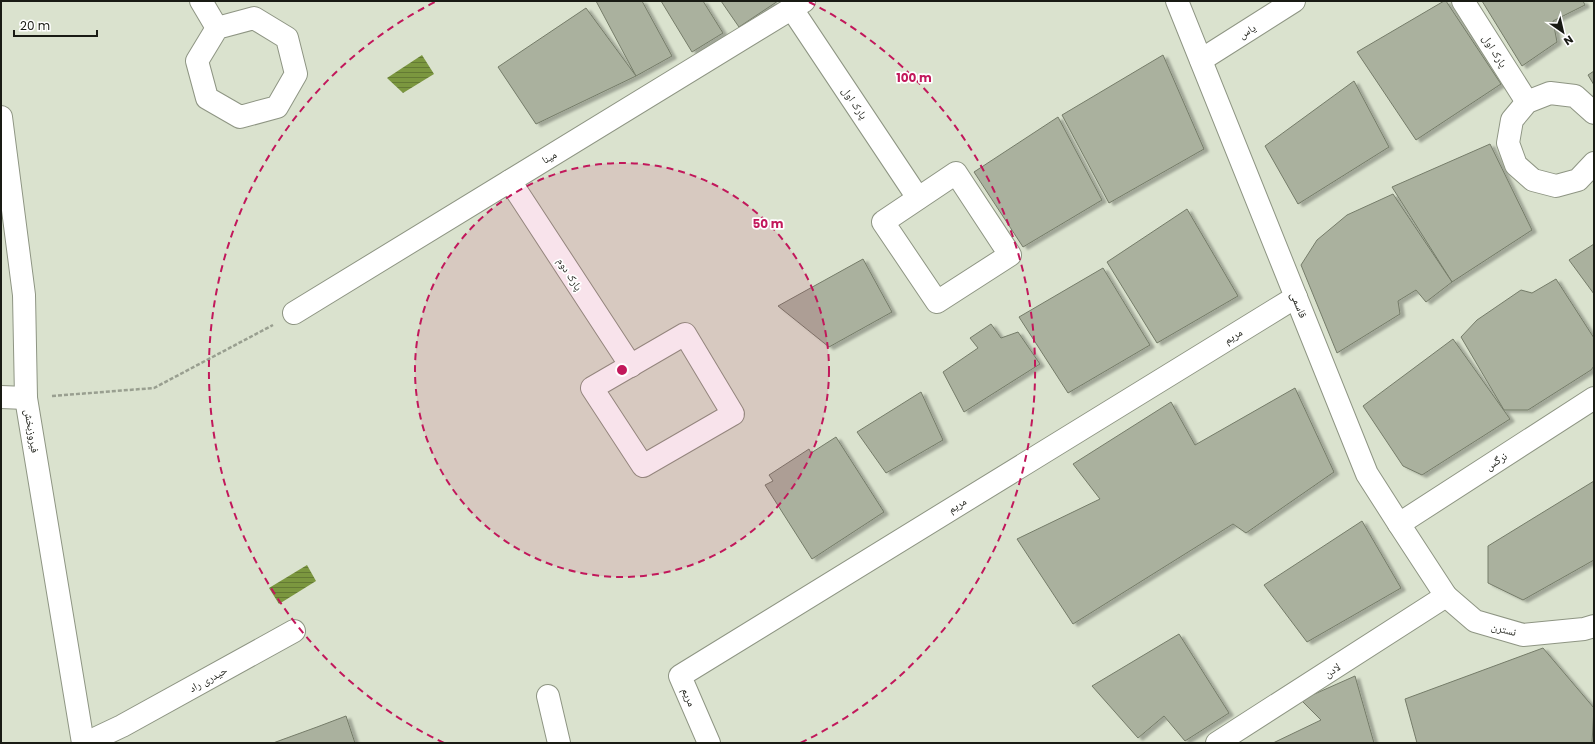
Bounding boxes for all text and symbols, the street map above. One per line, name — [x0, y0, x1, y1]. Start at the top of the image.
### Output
scale bar — [14, 12, 97, 38]
north arrow — [1543, 12, 1583, 52]
text: 20 m — [20, 17, 50, 34]
street label: یاس — [1235, 19, 1259, 42]
street label: پارک اول — [1479, 31, 1511, 71]
text: N — [1561, 31, 1576, 49]
text: 100 m — [896, 69, 932, 86]
street label: پارک اول — [838, 84, 872, 123]
street label: مینا — [538, 146, 560, 168]
text: 50 m — [753, 215, 784, 232]
street label: پارک دوم — [553, 254, 587, 294]
street label: قاسمی — [1287, 290, 1312, 321]
street label: مریم — [1221, 324, 1245, 348]
centre of rings — [615, 363, 629, 377]
street label: فیروزبخش — [21, 408, 43, 454]
street label: نرگس — [1482, 448, 1510, 474]
street label: مریم — [945, 493, 969, 517]
street label: نسترن — [1490, 618, 1518, 640]
street label: لادن — [1321, 659, 1344, 681]
street label: حیدری راد — [186, 662, 230, 696]
street label: مریم — [678, 685, 700, 709]

